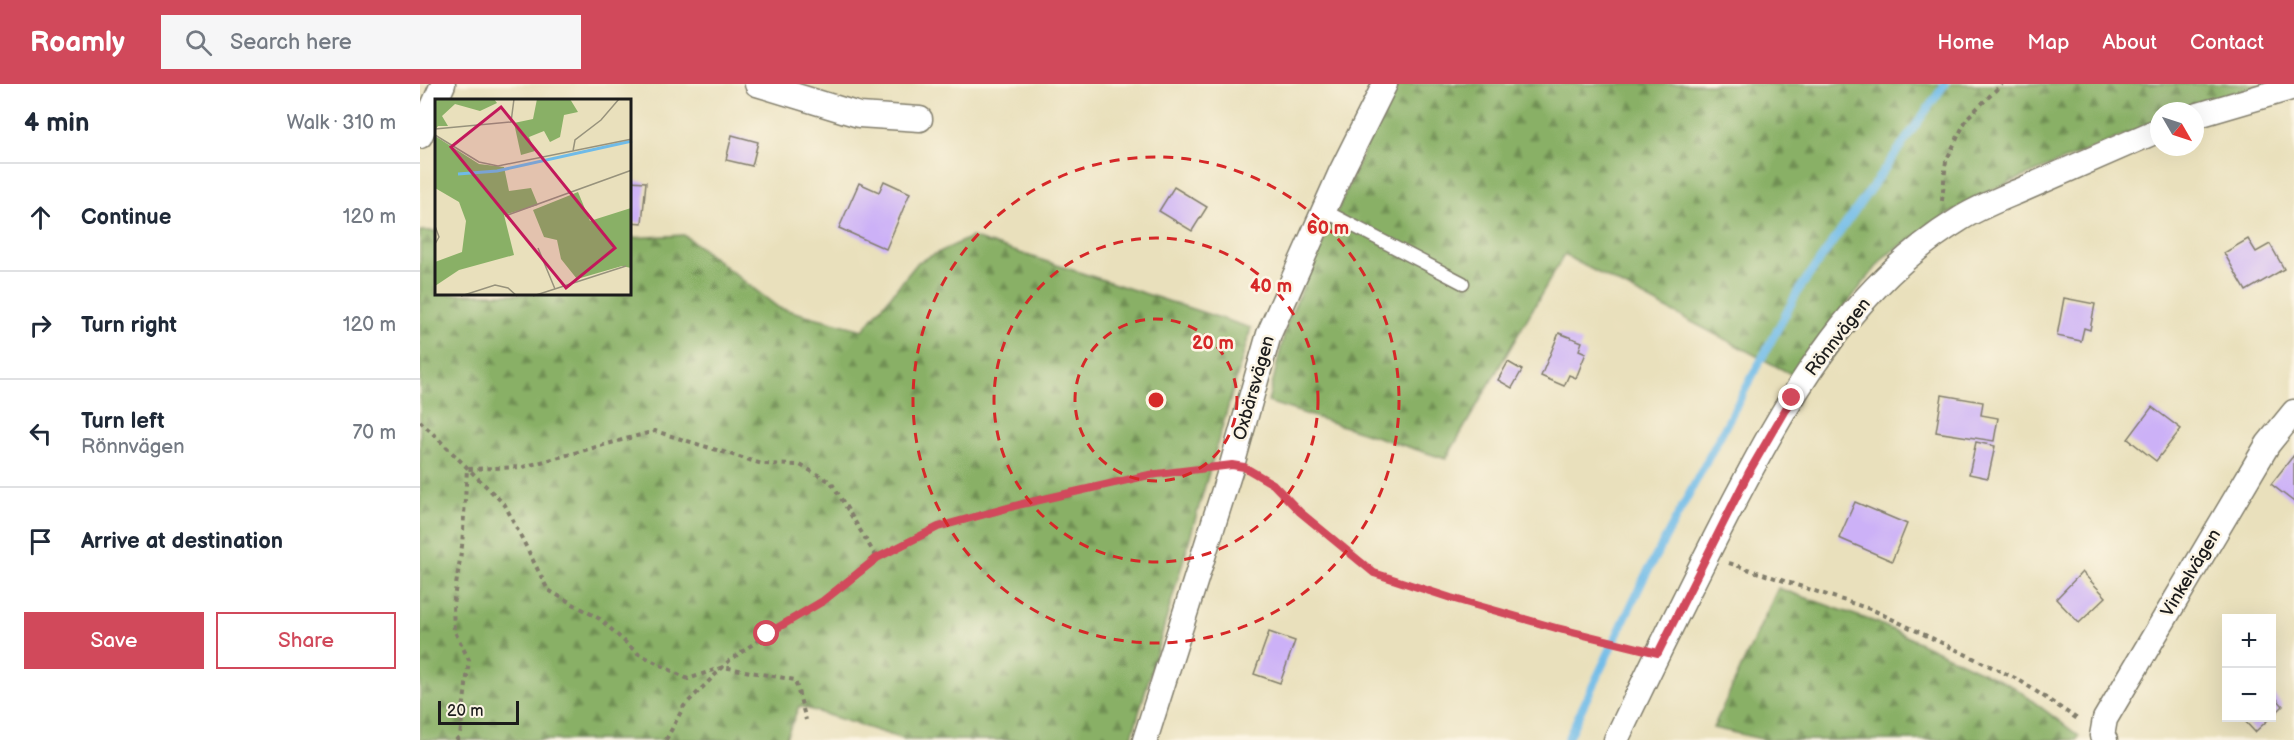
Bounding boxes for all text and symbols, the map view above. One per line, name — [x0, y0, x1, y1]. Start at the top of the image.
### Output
search box — [161, 15, 581, 69]
text: Roamly — [30, 26, 125, 59]
icon: search — [182, 26, 215, 59]
text: Search here — [230, 29, 352, 56]
text: Home — [1937, 30, 1994, 55]
text: Map — [2027, 30, 2069, 55]
text: About — [2102, 30, 2157, 55]
text: Contact — [2190, 30, 2264, 55]
inset map — [435, 99, 632, 296]
north arrow — [2150, 102, 2204, 156]
text: 4 min — [24, 108, 89, 139]
text: Walk · 310 m — [287, 111, 396, 135]
icon: ahead — [24, 201, 57, 234]
text: Continue — [81, 204, 171, 231]
text: 120 m — [343, 205, 396, 229]
text: 60 m — [1307, 218, 1349, 239]
text: 40 m — [1250, 276, 1292, 297]
street label: Rönnvägen — [1801, 294, 1875, 380]
icon: right — [24, 309, 57, 342]
text: Turn right — [81, 312, 177, 339]
text: 120 m — [343, 313, 396, 337]
text: 20 m — [1192, 333, 1234, 354]
street label: Oxbärsvägen — [1229, 333, 1279, 443]
route end — [1778, 384, 1804, 410]
centre of rings — [1146, 390, 1166, 410]
text: Turn left — [81, 408, 165, 435]
icon: left — [24, 417, 57, 450]
text: 70 m — [352, 421, 396, 445]
text: Rönnvägen — [81, 435, 184, 459]
icon: arrive — [24, 525, 57, 558]
street label: Vinkelvägen — [2157, 525, 2225, 621]
text: Arrive at destination — [81, 528, 283, 555]
button: Save — [24, 612, 204, 669]
button: Share — [216, 612, 396, 669]
map controls — [2222, 614, 2276, 722]
button: + — [2222, 614, 2276, 668]
route start — [753, 620, 779, 646]
button: − — [2222, 668, 2276, 722]
scale bar — [438, 698, 519, 726]
text: 20 m — [447, 702, 483, 721]

